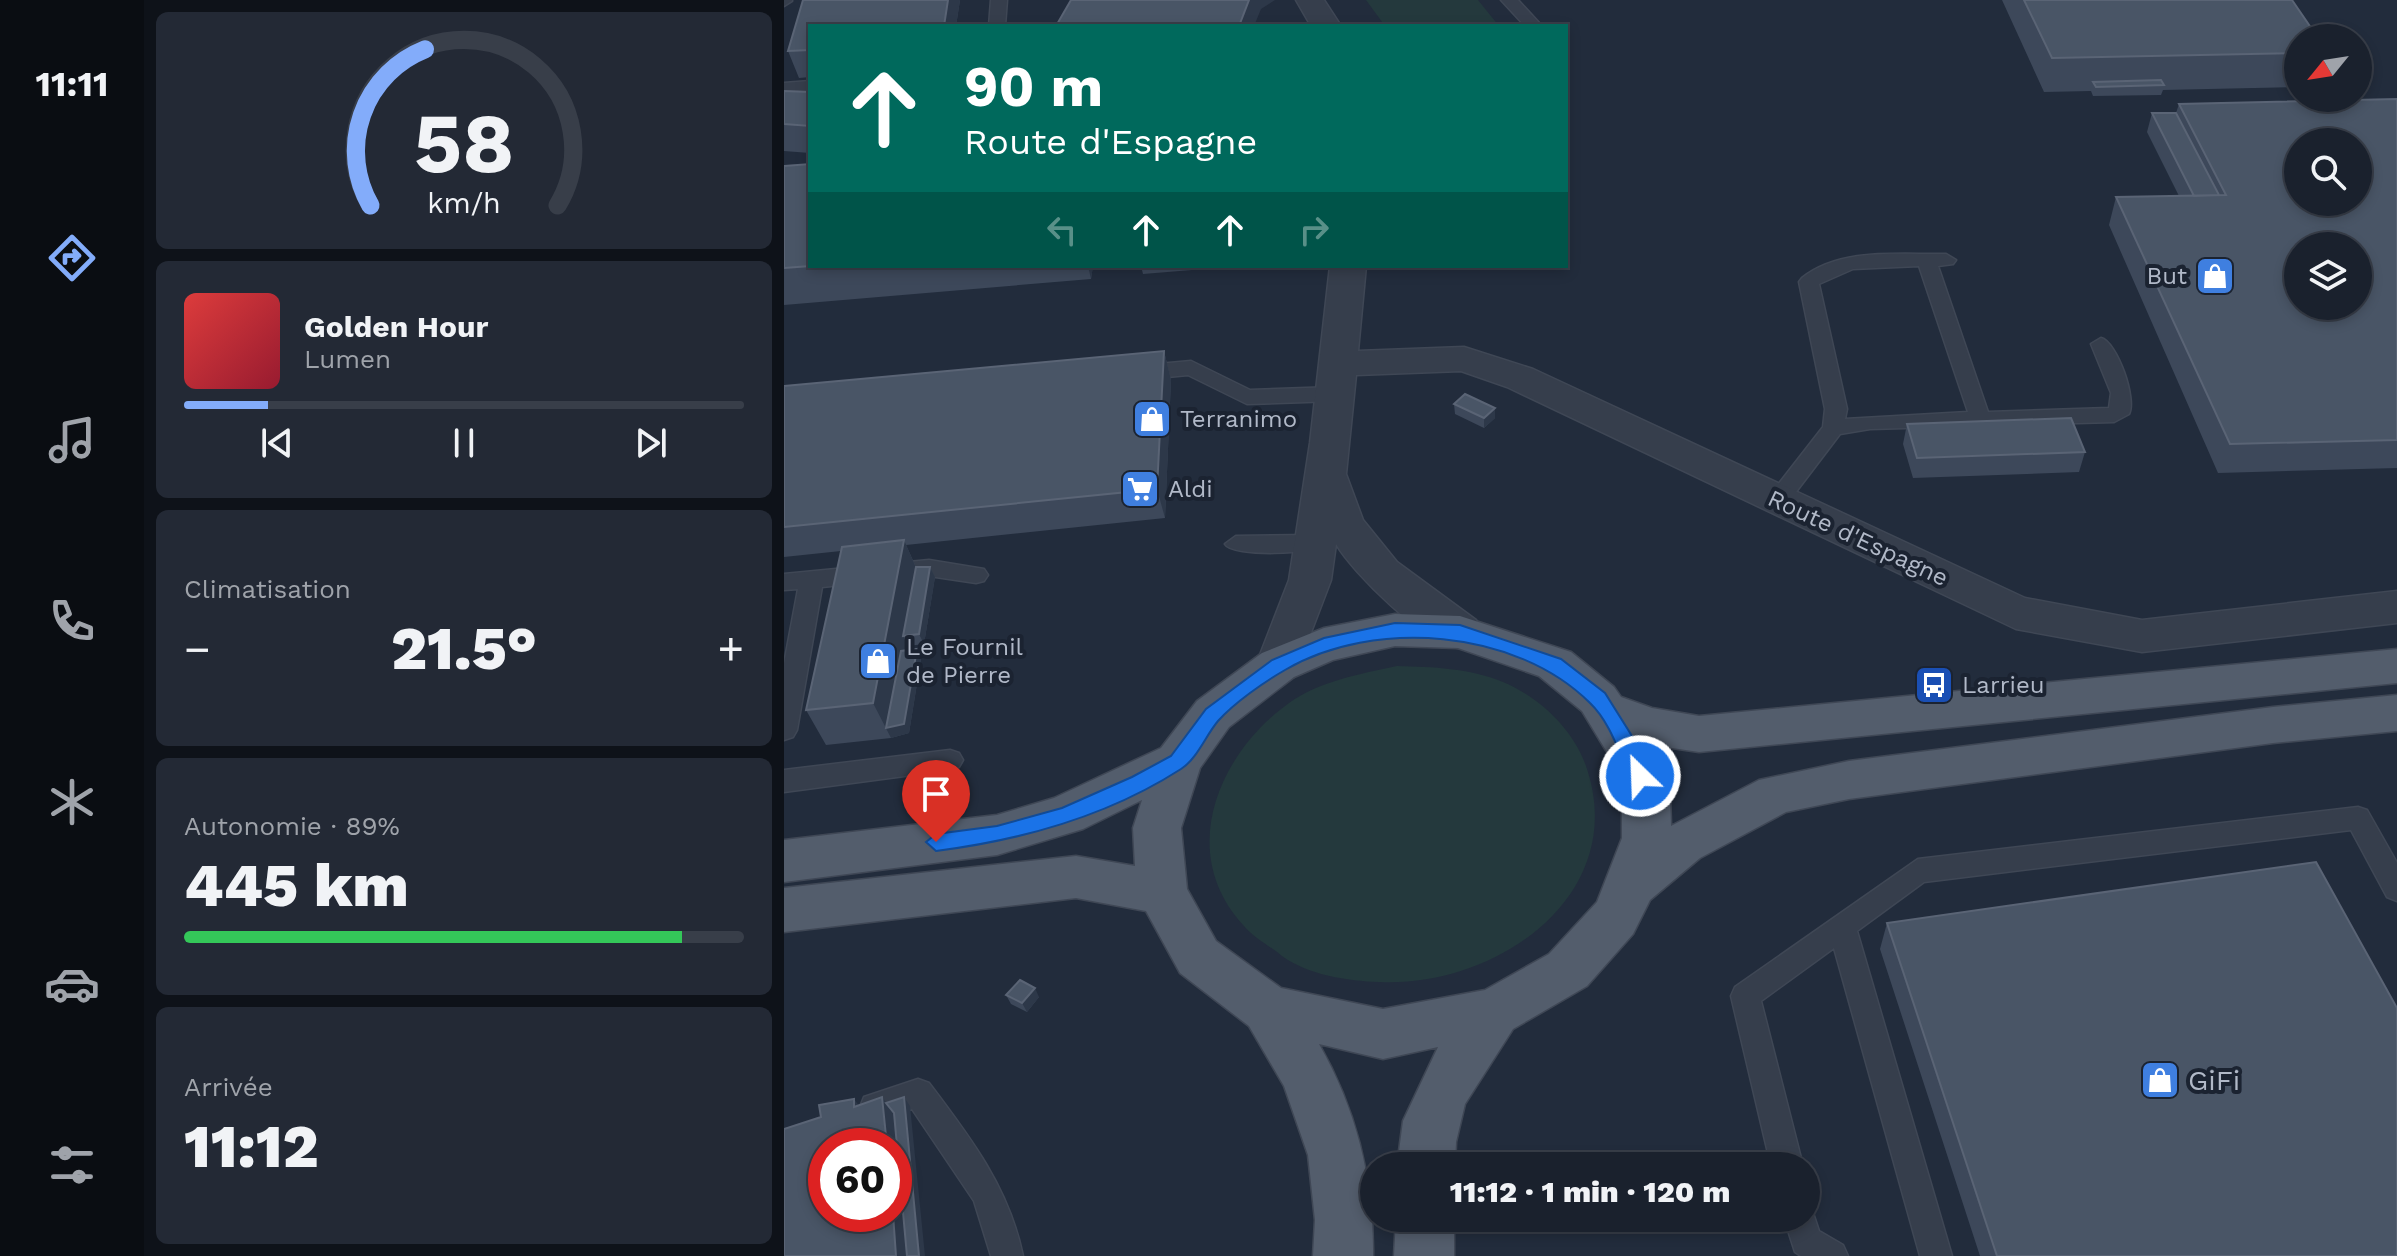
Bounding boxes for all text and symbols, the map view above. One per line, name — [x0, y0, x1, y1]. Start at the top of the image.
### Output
north arrow — [2284, 24, 2372, 112]
map controls — [2284, 24, 2372, 320]
text: 90 m — [964, 54, 1103, 120]
icon: ahead — [832, 56, 936, 160]
text: 11:11 — [36, 63, 108, 105]
text: 58 — [414, 95, 514, 192]
text: Route d'Espagne — [964, 121, 1257, 163]
button: search — [2284, 128, 2372, 216]
text: km/h — [427, 187, 501, 221]
icon: left — [1040, 208, 1084, 252]
icon: ahead — [1124, 208, 1168, 252]
icon: ahead — [1208, 208, 1252, 252]
icon: right — [1292, 208, 1336, 252]
icon: directions — [44, 230, 100, 286]
button: layers — [2284, 232, 2372, 320]
shop icon: But — [2194, 255, 2236, 297]
place label: But — [2146, 262, 2187, 290]
text: Golden Hour — [304, 309, 488, 344]
text: Lumen — [304, 344, 391, 374]
shop icon: Terranimo — [1131, 398, 1173, 440]
place label: Terranimo — [1180, 405, 1297, 433]
icon: music — [44, 412, 100, 468]
icon: previous — [255, 421, 299, 465]
icon: pause — [442, 421, 486, 465]
icon: next — [629, 421, 673, 465]
supermarket icon: Aldi — [1119, 468, 1161, 510]
place label: Aldi — [1168, 475, 1213, 503]
street label: Route d'Espagne — [1763, 484, 1953, 592]
text: Climatisation — [184, 574, 351, 604]
icon: phone — [44, 593, 100, 649]
text: 21.5° — [391, 613, 537, 684]
text: − — [184, 623, 211, 675]
text: + — [717, 623, 744, 675]
place label: Le Fournil de Pierre — [906, 633, 1024, 689]
shop icon: Le Fournil de Pierre — [857, 640, 899, 682]
bus stop icon: Larrieu — [1913, 664, 1955, 706]
place label: Larrieu — [1962, 671, 2045, 699]
position arrow — [1598, 734, 1682, 818]
pin — [902, 760, 970, 842]
icon: arrive — [914, 772, 958, 816]
icon: climate — [44, 774, 100, 830]
text: Autonomie · 89% — [184, 811, 400, 841]
text: 445 km — [184, 850, 409, 921]
icon: car — [44, 956, 100, 1012]
shop icon: GiFi — [2139, 1059, 2181, 1101]
place label: GiFi — [2188, 1064, 2240, 1097]
text: Arrivée — [184, 1072, 273, 1102]
text: 11:12 — [184, 1111, 319, 1182]
speed limit sign: 60 — [808, 1128, 912, 1232]
icon: filters — [44, 1137, 100, 1193]
text: 11:12 · 1 min · 120 m — [1450, 1174, 1730, 1209]

